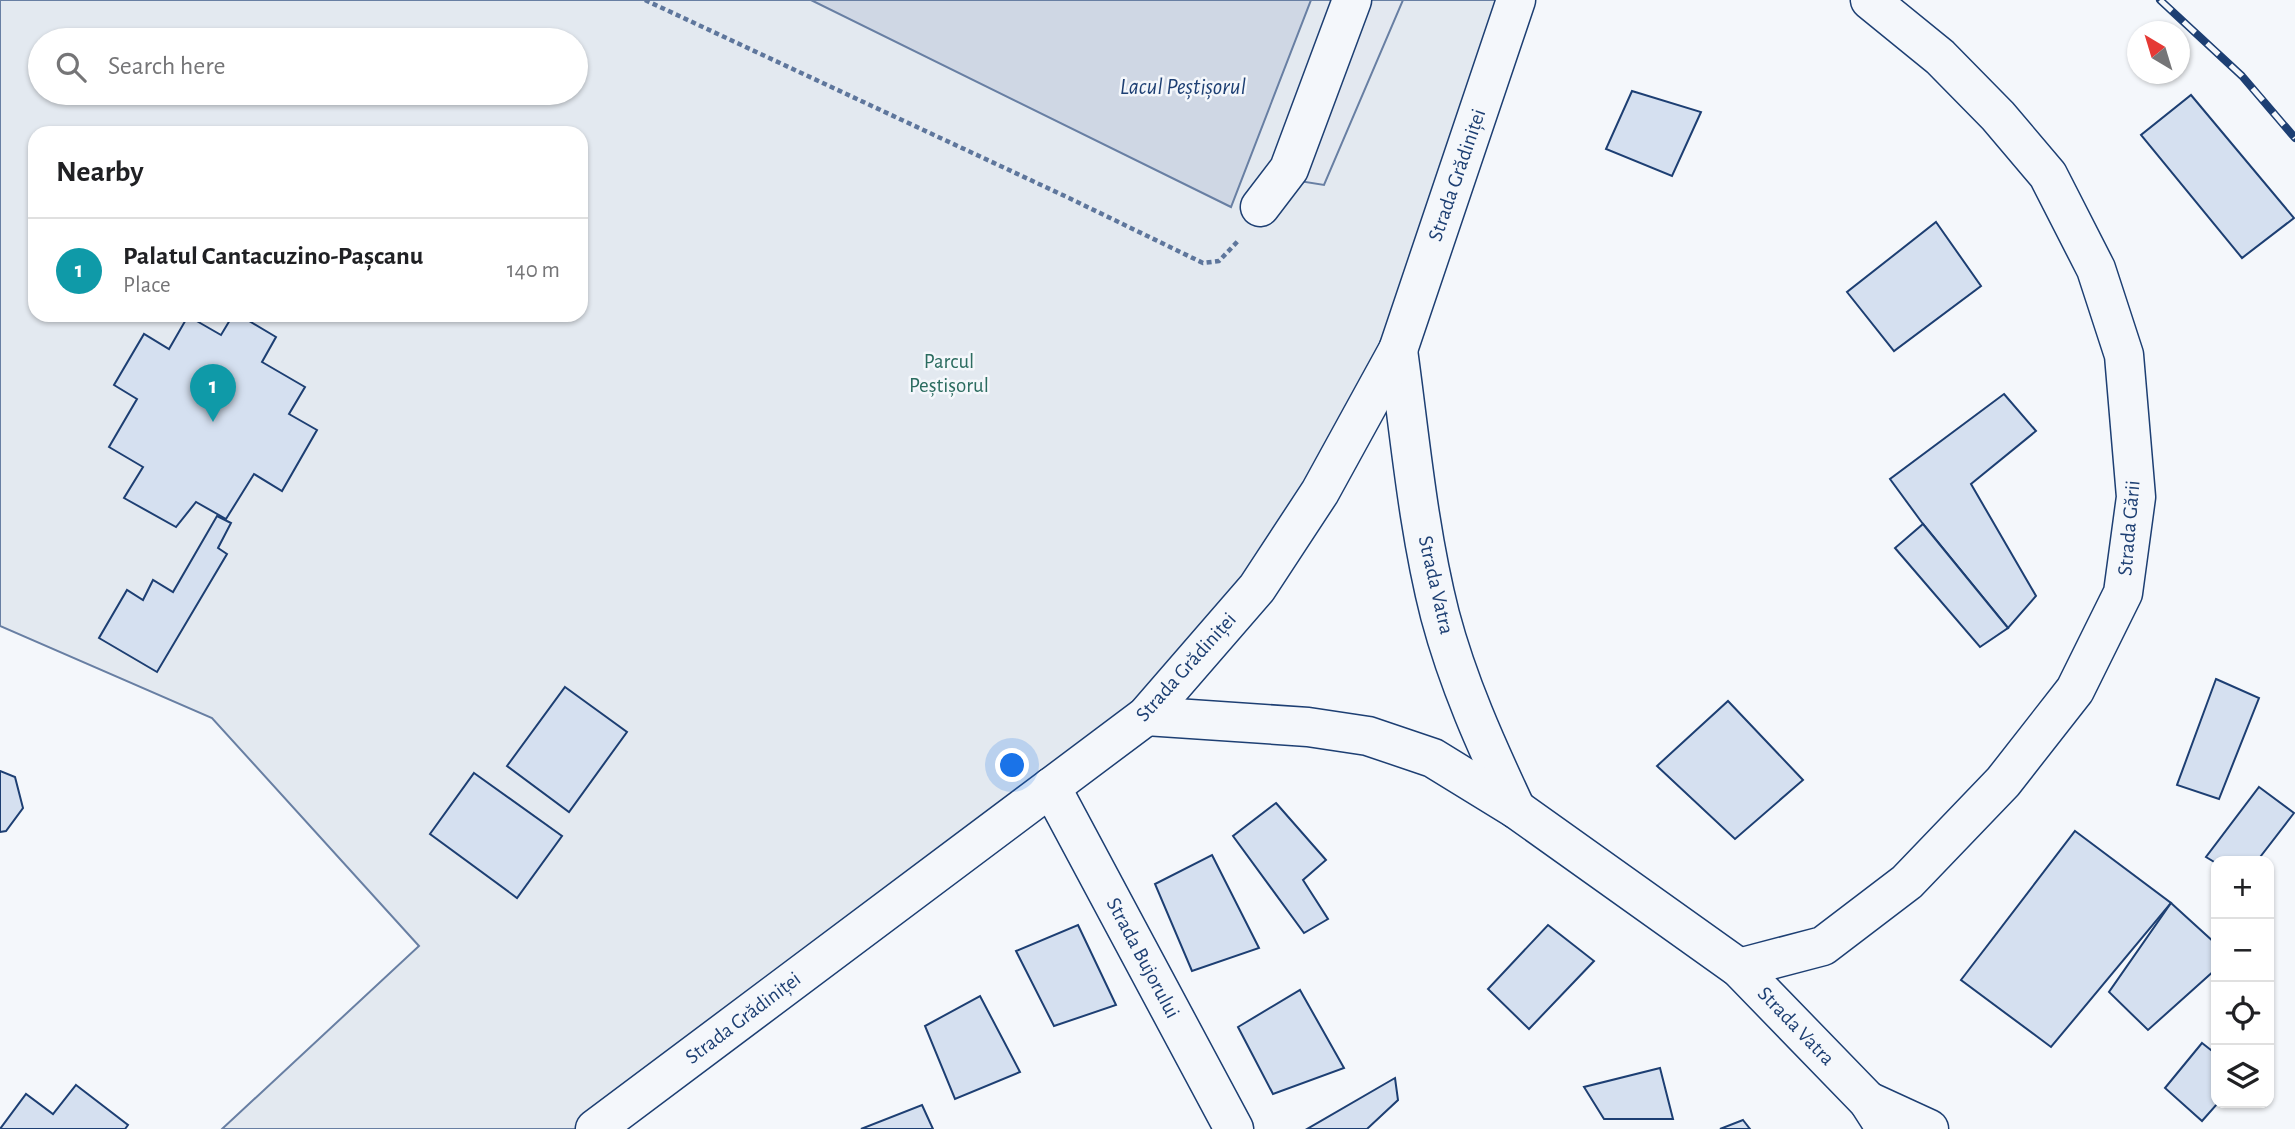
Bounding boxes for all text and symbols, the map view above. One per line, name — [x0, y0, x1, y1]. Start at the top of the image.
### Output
north arrow — [2127, 21, 2190, 84]
search box — [28, 28, 588, 105]
icon: search — [52, 48, 90, 86]
text: Search here — [108, 53, 226, 79]
water label: Lacul Peștișorul — [1120, 76, 1247, 100]
street label: Strada Grădiniței — [1425, 106, 1491, 244]
text: Nearby — [56, 157, 144, 187]
text: Palatul Cantacuzino-Pașcanu — [123, 243, 423, 269]
text: 1 — [75, 259, 83, 282]
text: 140 m — [507, 259, 560, 282]
text: Place — [123, 274, 171, 297]
park label: Parcul Peștișorul — [909, 351, 989, 398]
pin: 1 — [190, 364, 236, 422]
street label: Strada Gării — [2114, 479, 2144, 577]
street label: Strada Vatra — [1414, 534, 1458, 637]
street label: Strada Grădiniței — [1132, 609, 1242, 727]
your location — [995, 748, 1029, 782]
map controls — [2211, 856, 2274, 1108]
button: + — [2211, 856, 2274, 919]
street label: Strada Bujorului — [1102, 894, 1184, 1022]
button: − — [2211, 919, 2274, 982]
street label: Strada Grădiniței — [681, 968, 806, 1070]
button: locate — [2211, 982, 2274, 1045]
street label: Strada Vatra — [1754, 983, 1839, 1070]
button: layers — [2211, 1045, 2274, 1108]

